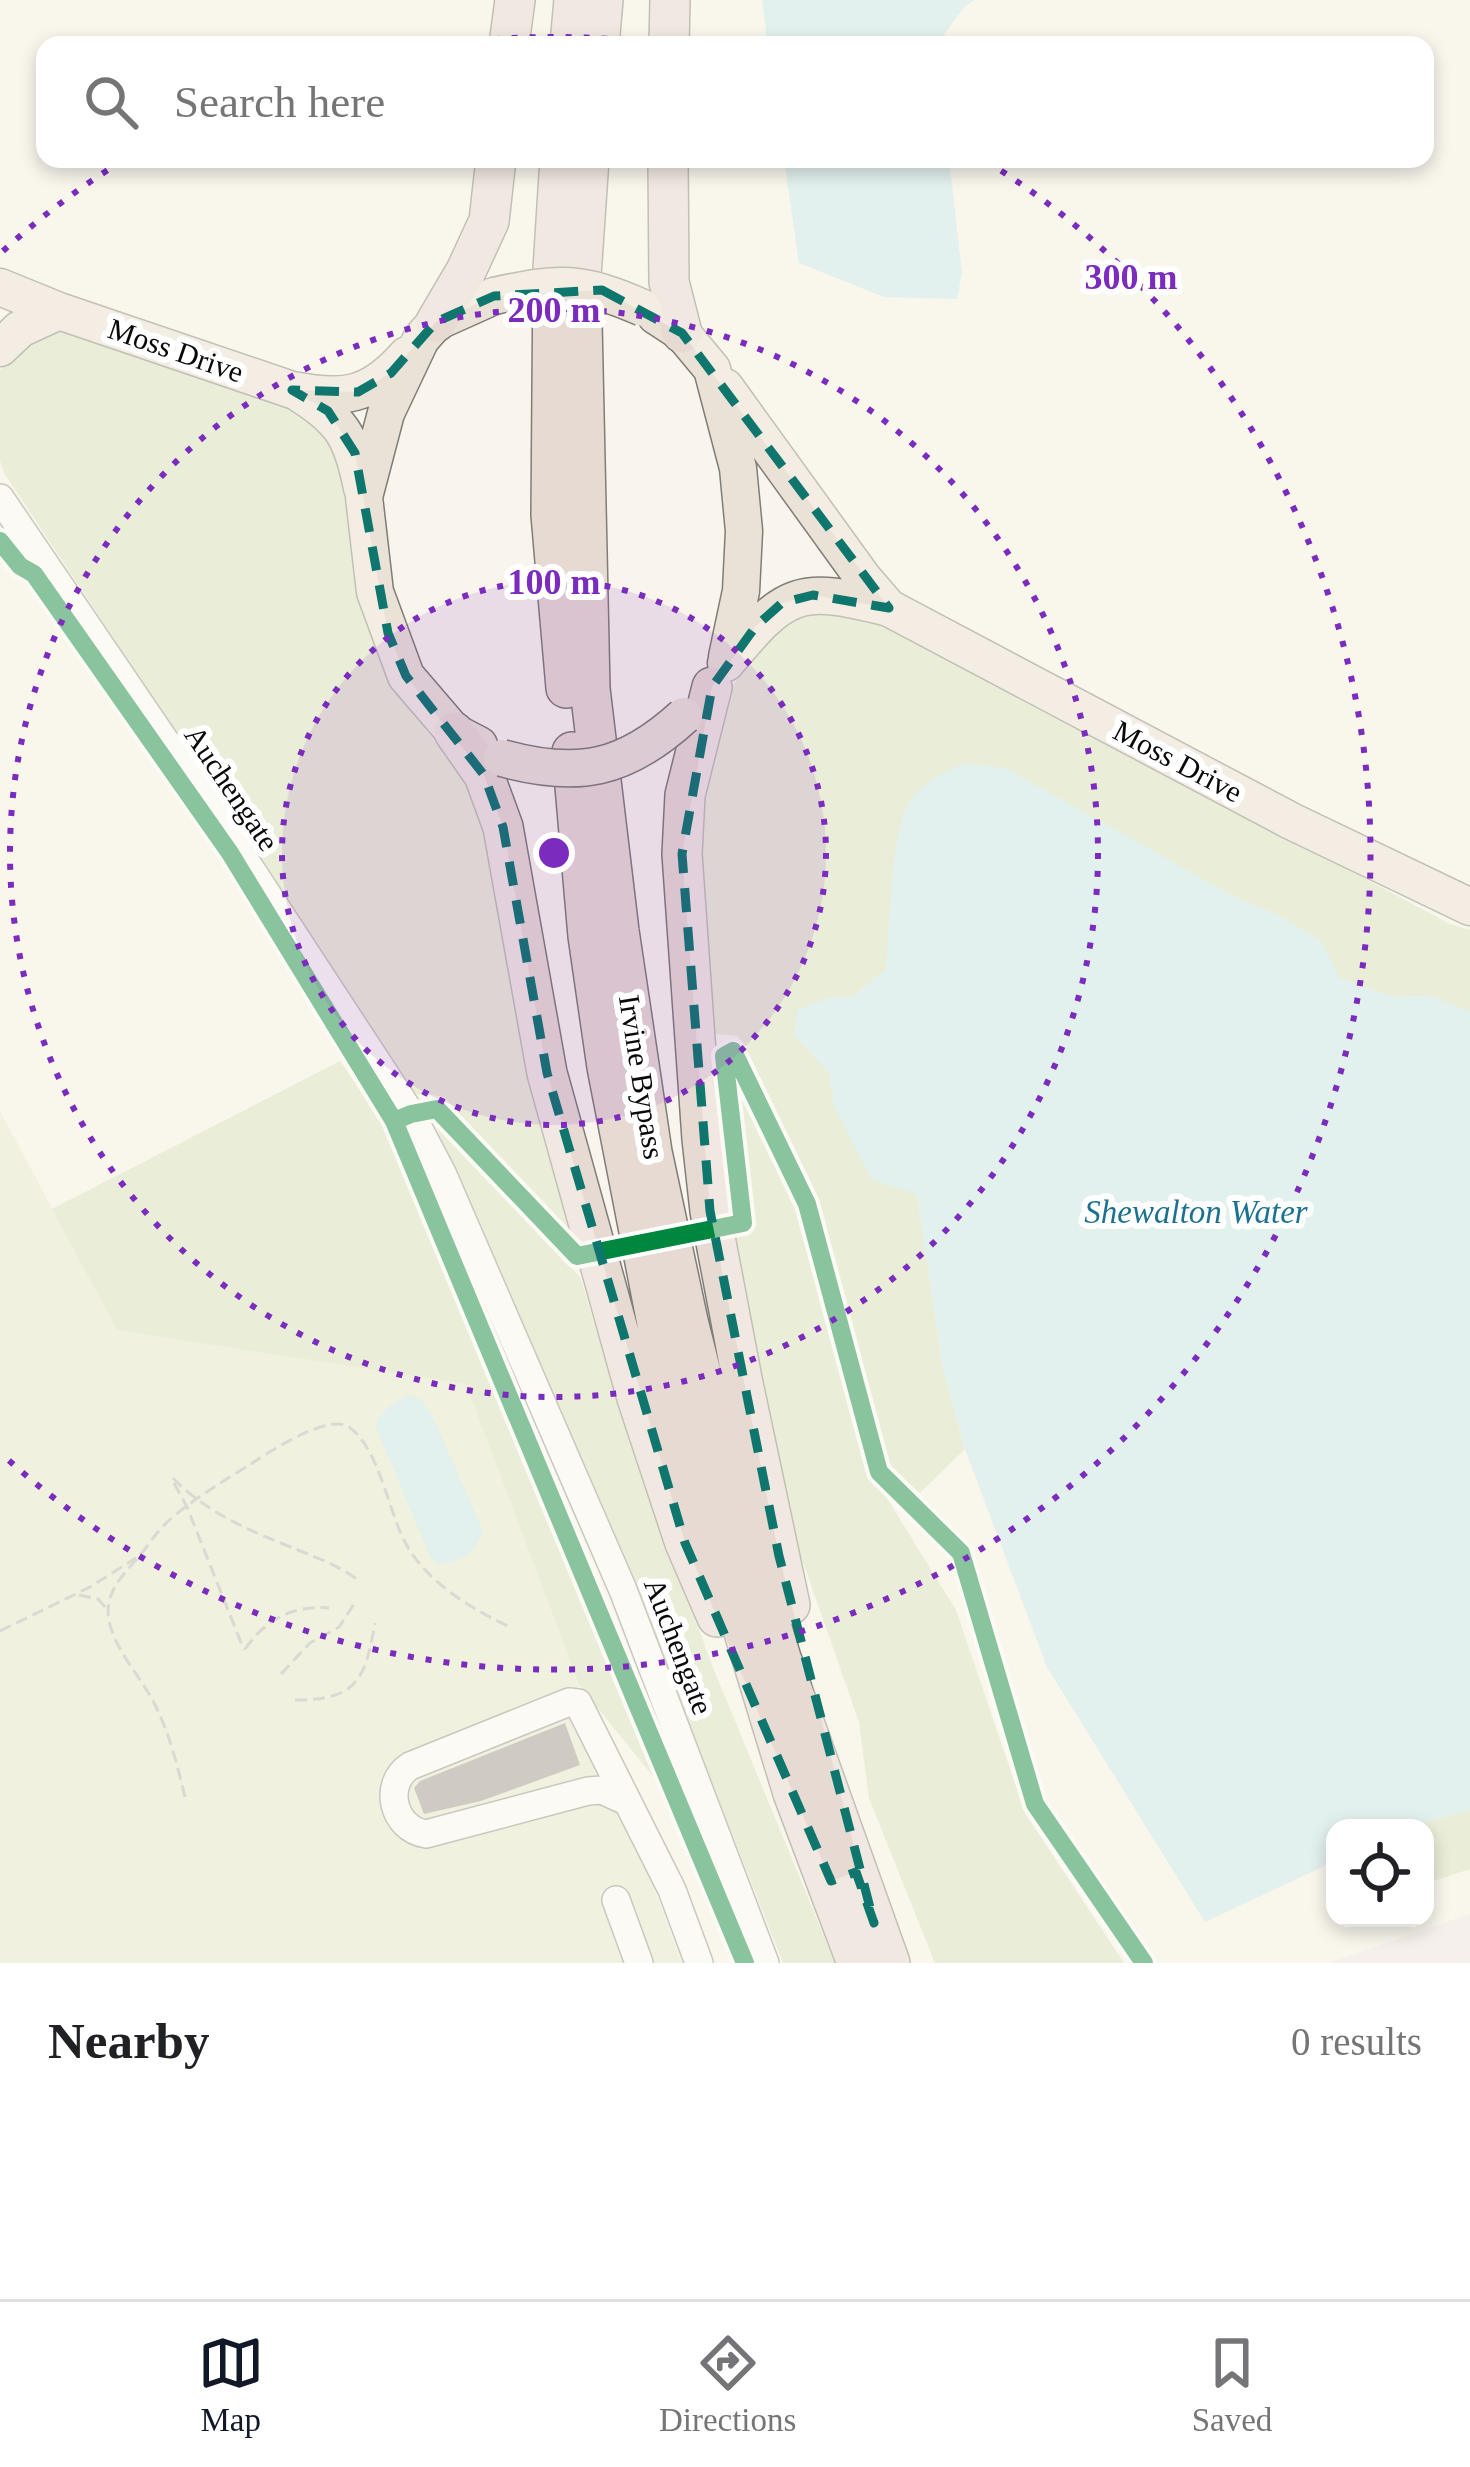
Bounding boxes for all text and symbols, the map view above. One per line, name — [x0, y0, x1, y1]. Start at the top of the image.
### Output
search box — [36, 36, 1434, 168]
icon: search — [78, 69, 144, 135]
text: Search here — [174, 77, 385, 127]
text: 300 m — [1085, 257, 1178, 297]
text: 200 m — [508, 290, 601, 330]
street label: Moss Drive — [104, 311, 248, 389]
text: 100 m — [508, 562, 601, 602]
street label: Moss Drive — [1108, 713, 1248, 809]
street label: Auchengate — [178, 719, 286, 857]
centre of rings — [533, 832, 575, 874]
street label: Irvine Bypass — [613, 993, 671, 1161]
water label: Shewalton Water — [1084, 1194, 1308, 1230]
street label: Auchengate — [638, 1573, 720, 1719]
map controls — [1326, 1819, 1434, 1927]
button: locate — [1326, 1819, 1434, 1927]
text: Nearby — [48, 2013, 209, 2069]
text: 0 results — [1291, 2020, 1422, 2063]
tab: Map — [198, 2330, 264, 2439]
tab: Directions — [659, 2330, 796, 2439]
tab: Saved — [1192, 2330, 1272, 2439]

